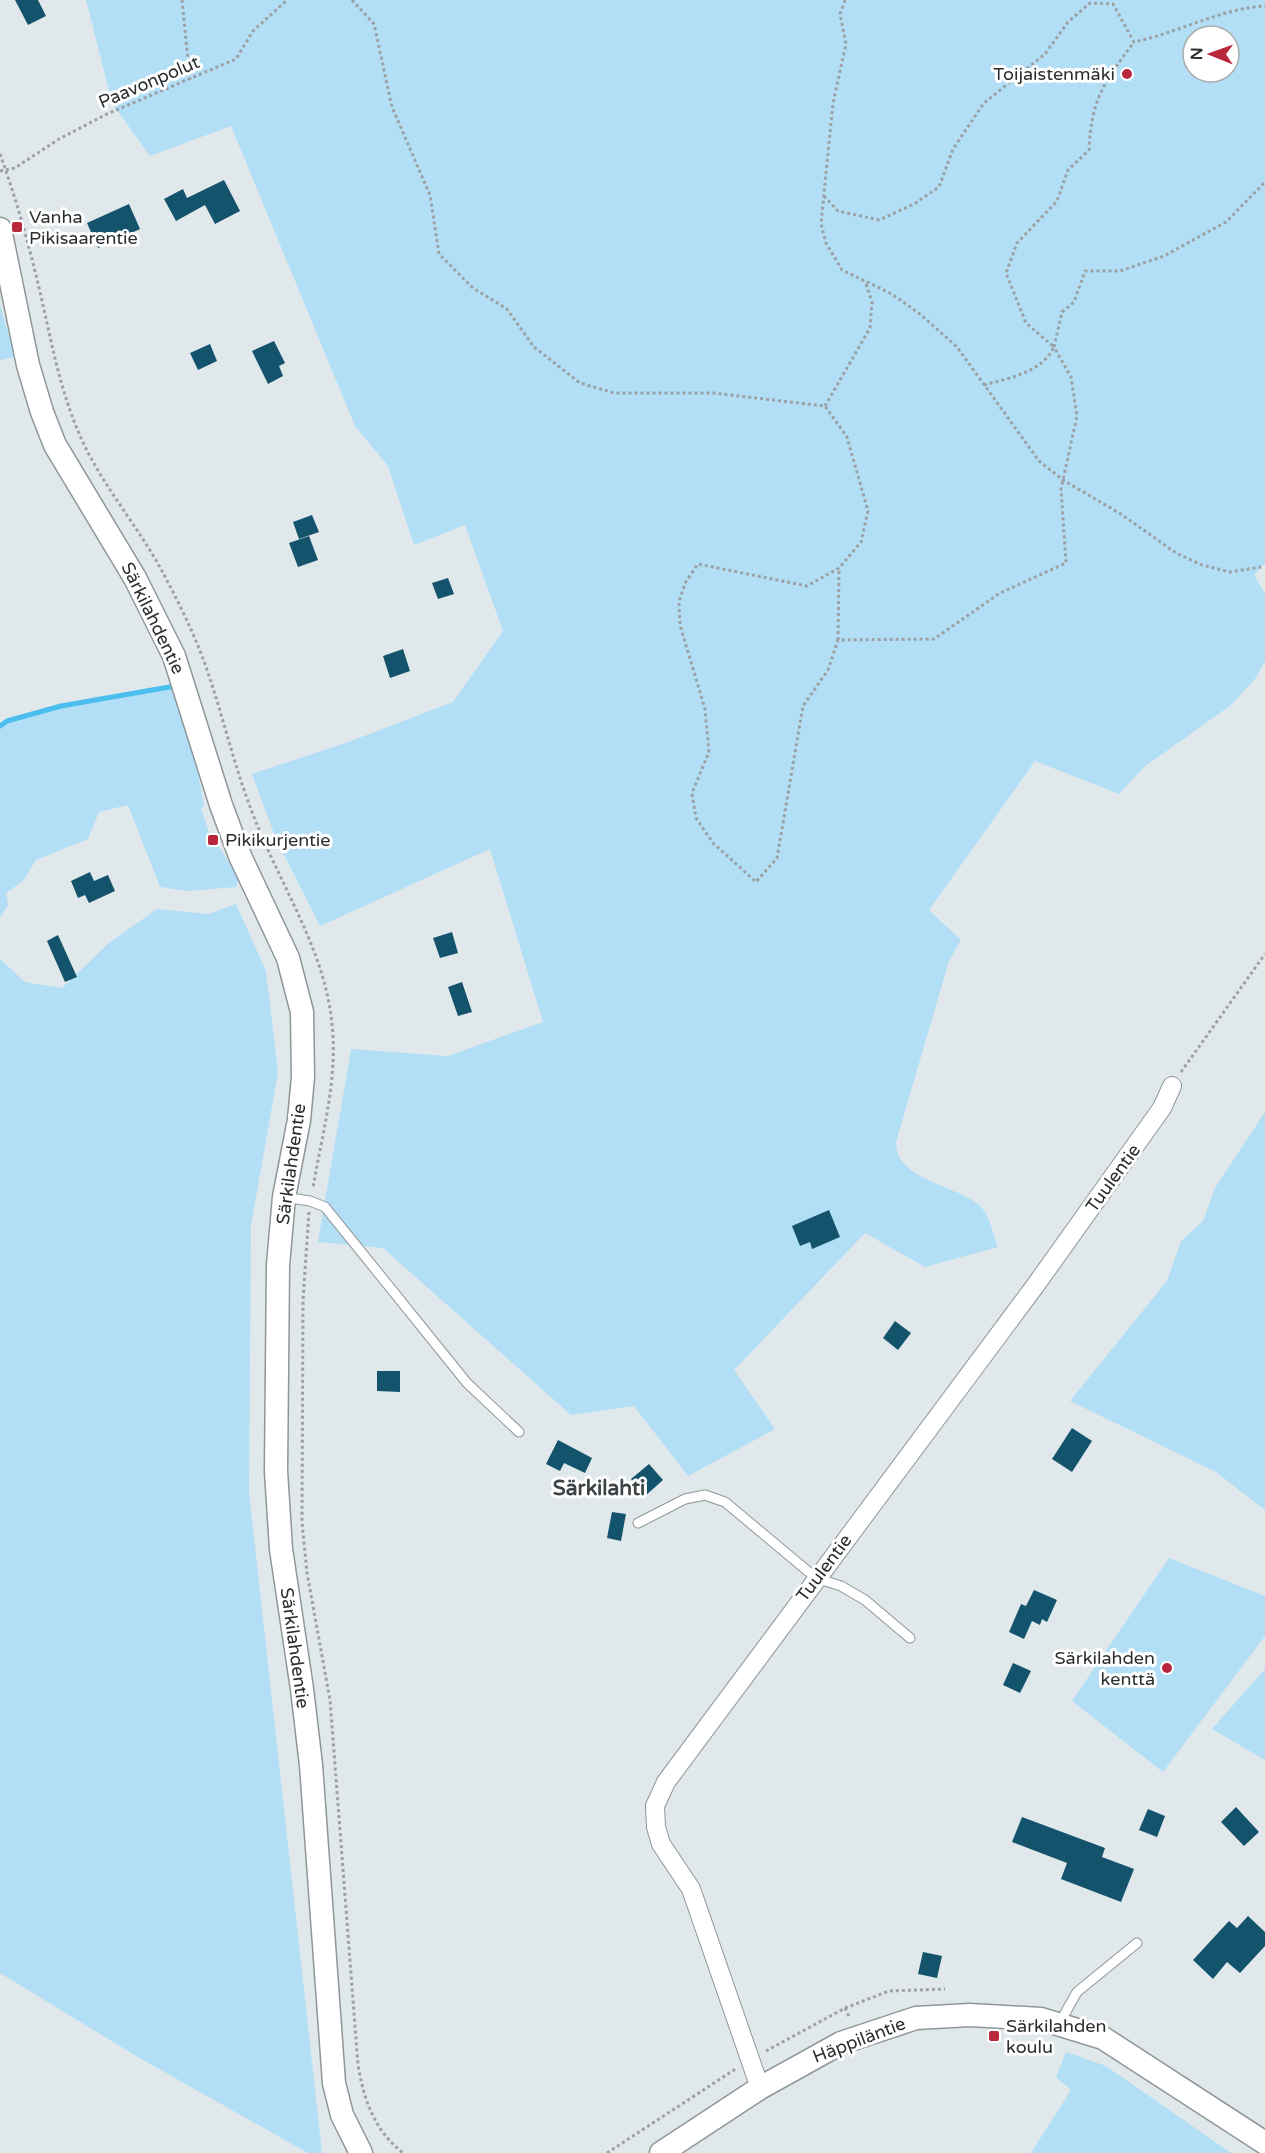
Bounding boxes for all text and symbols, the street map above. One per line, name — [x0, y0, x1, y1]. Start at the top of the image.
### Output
north arrow — [1181, 24, 1241, 84]
text: N — [1187, 47, 1207, 60]
street label: Paavonpolut — [95, 51, 203, 113]
place label: Toijaistenmäki — [993, 63, 1115, 85]
marker: Toijaistenmäki — [1120, 67, 1134, 81]
place label: Vanha Pikisaarentie — [29, 206, 138, 249]
marker: Vanha Pikisaarentie — [10, 220, 24, 234]
street label: Särkilahdentie — [116, 558, 190, 678]
place label: Pikikurjentie — [225, 829, 330, 851]
marker: Pikikurjentie — [206, 833, 220, 847]
street label: Särkilahdentie — [272, 1102, 310, 1226]
street label: Tuulentie — [1081, 1140, 1145, 1216]
district label: Särkilahti — [553, 1476, 645, 1501]
street label: Tuulentie — [792, 1530, 856, 1606]
street label: Särkilahdentie — [276, 1586, 314, 1710]
place label: Särkilahden kenttä — [1055, 1647, 1155, 1690]
marker: Särkilahden kenttä — [1160, 1661, 1174, 1675]
street label: Häppiläntie — [809, 2012, 909, 2068]
place label: Särkilahden koulu — [1006, 2015, 1106, 2058]
marker: Särkilahden koulu — [987, 2029, 1001, 2043]

